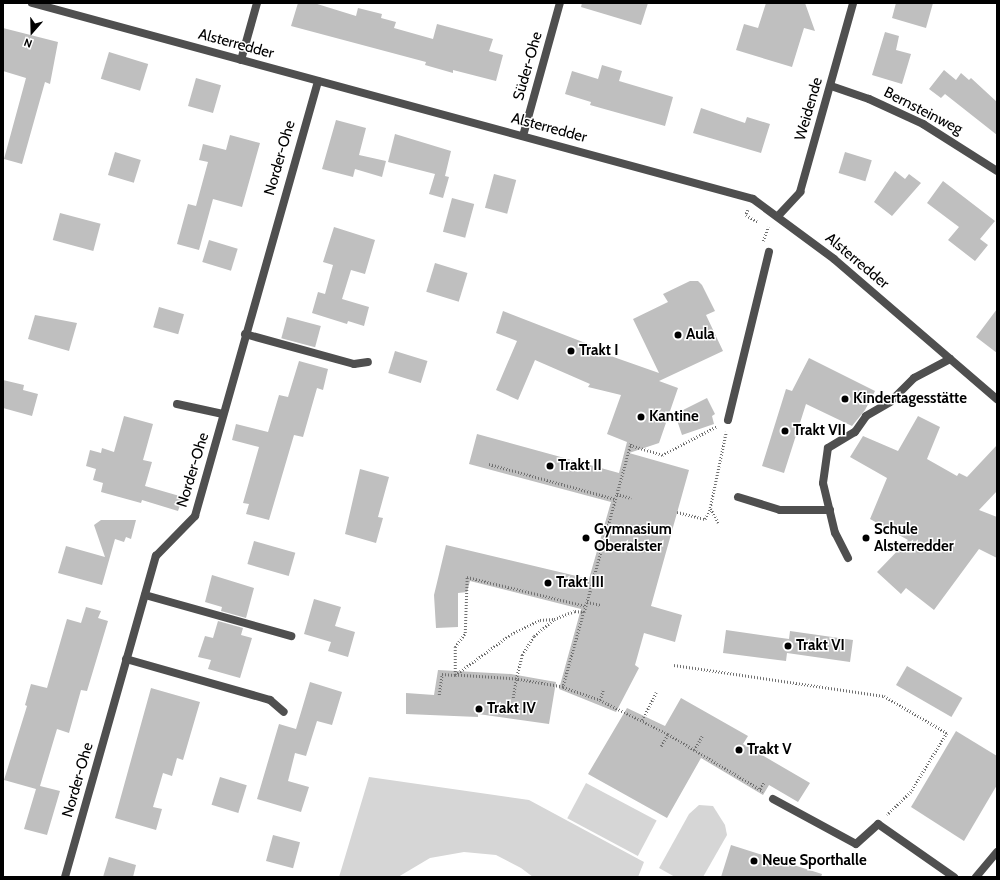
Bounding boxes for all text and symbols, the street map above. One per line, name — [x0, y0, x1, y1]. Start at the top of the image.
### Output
north arrow — [12, 12, 52, 52]
street label: Alsterredder — [196, 25, 276, 63]
street label: Süder-Ohe — [510, 30, 546, 102]
text: N — [22, 35, 34, 51]
street label: Weidende — [791, 75, 827, 143]
street label: Bernsteinweg — [881, 83, 965, 139]
street label: Alsterredder — [509, 109, 589, 147]
street label: Norder-Ohe — [261, 118, 299, 198]
street label: Alsterredder — [821, 229, 893, 293]
place label: Aula — [686, 326, 715, 344]
marker: Aula — [673, 330, 683, 340]
place label: Trakt I — [579, 342, 618, 360]
marker: Trakt I — [566, 346, 576, 356]
place label: Kindertagesstätte — [853, 390, 967, 408]
marker: Kindertagesstätte — [840, 394, 850, 404]
place label: Kantine — [649, 408, 699, 426]
marker: Kantine — [636, 412, 646, 422]
place label: Trakt VII — [793, 422, 846, 440]
marker: Trakt VII — [780, 426, 790, 436]
street label: Norder-Ohe — [173, 430, 213, 510]
place label: Trakt II — [558, 457, 602, 475]
marker: Trakt II — [545, 461, 555, 471]
place label: Gymnasium Oberalster — [594, 520, 672, 555]
place label: Schule Alsterredder — [874, 520, 954, 555]
marker: Gymnasium Oberalster — [581, 533, 591, 543]
marker: Schule Alsterredder — [861, 533, 871, 543]
place label: Trakt III — [556, 574, 604, 592]
marker: Trakt III — [543, 578, 553, 588]
place label: Trakt VI — [796, 637, 845, 655]
marker: Trakt VI — [783, 641, 793, 651]
place label: Trakt IV — [487, 700, 536, 718]
marker: Trakt IV — [474, 704, 484, 714]
street label: Norder-Ohe — [59, 740, 97, 820]
place label: Trakt V — [747, 741, 791, 759]
marker: Trakt V — [734, 745, 744, 755]
place label: Neue Sporthalle — [762, 852, 867, 870]
marker: Neue Sporthalle — [749, 856, 759, 866]

